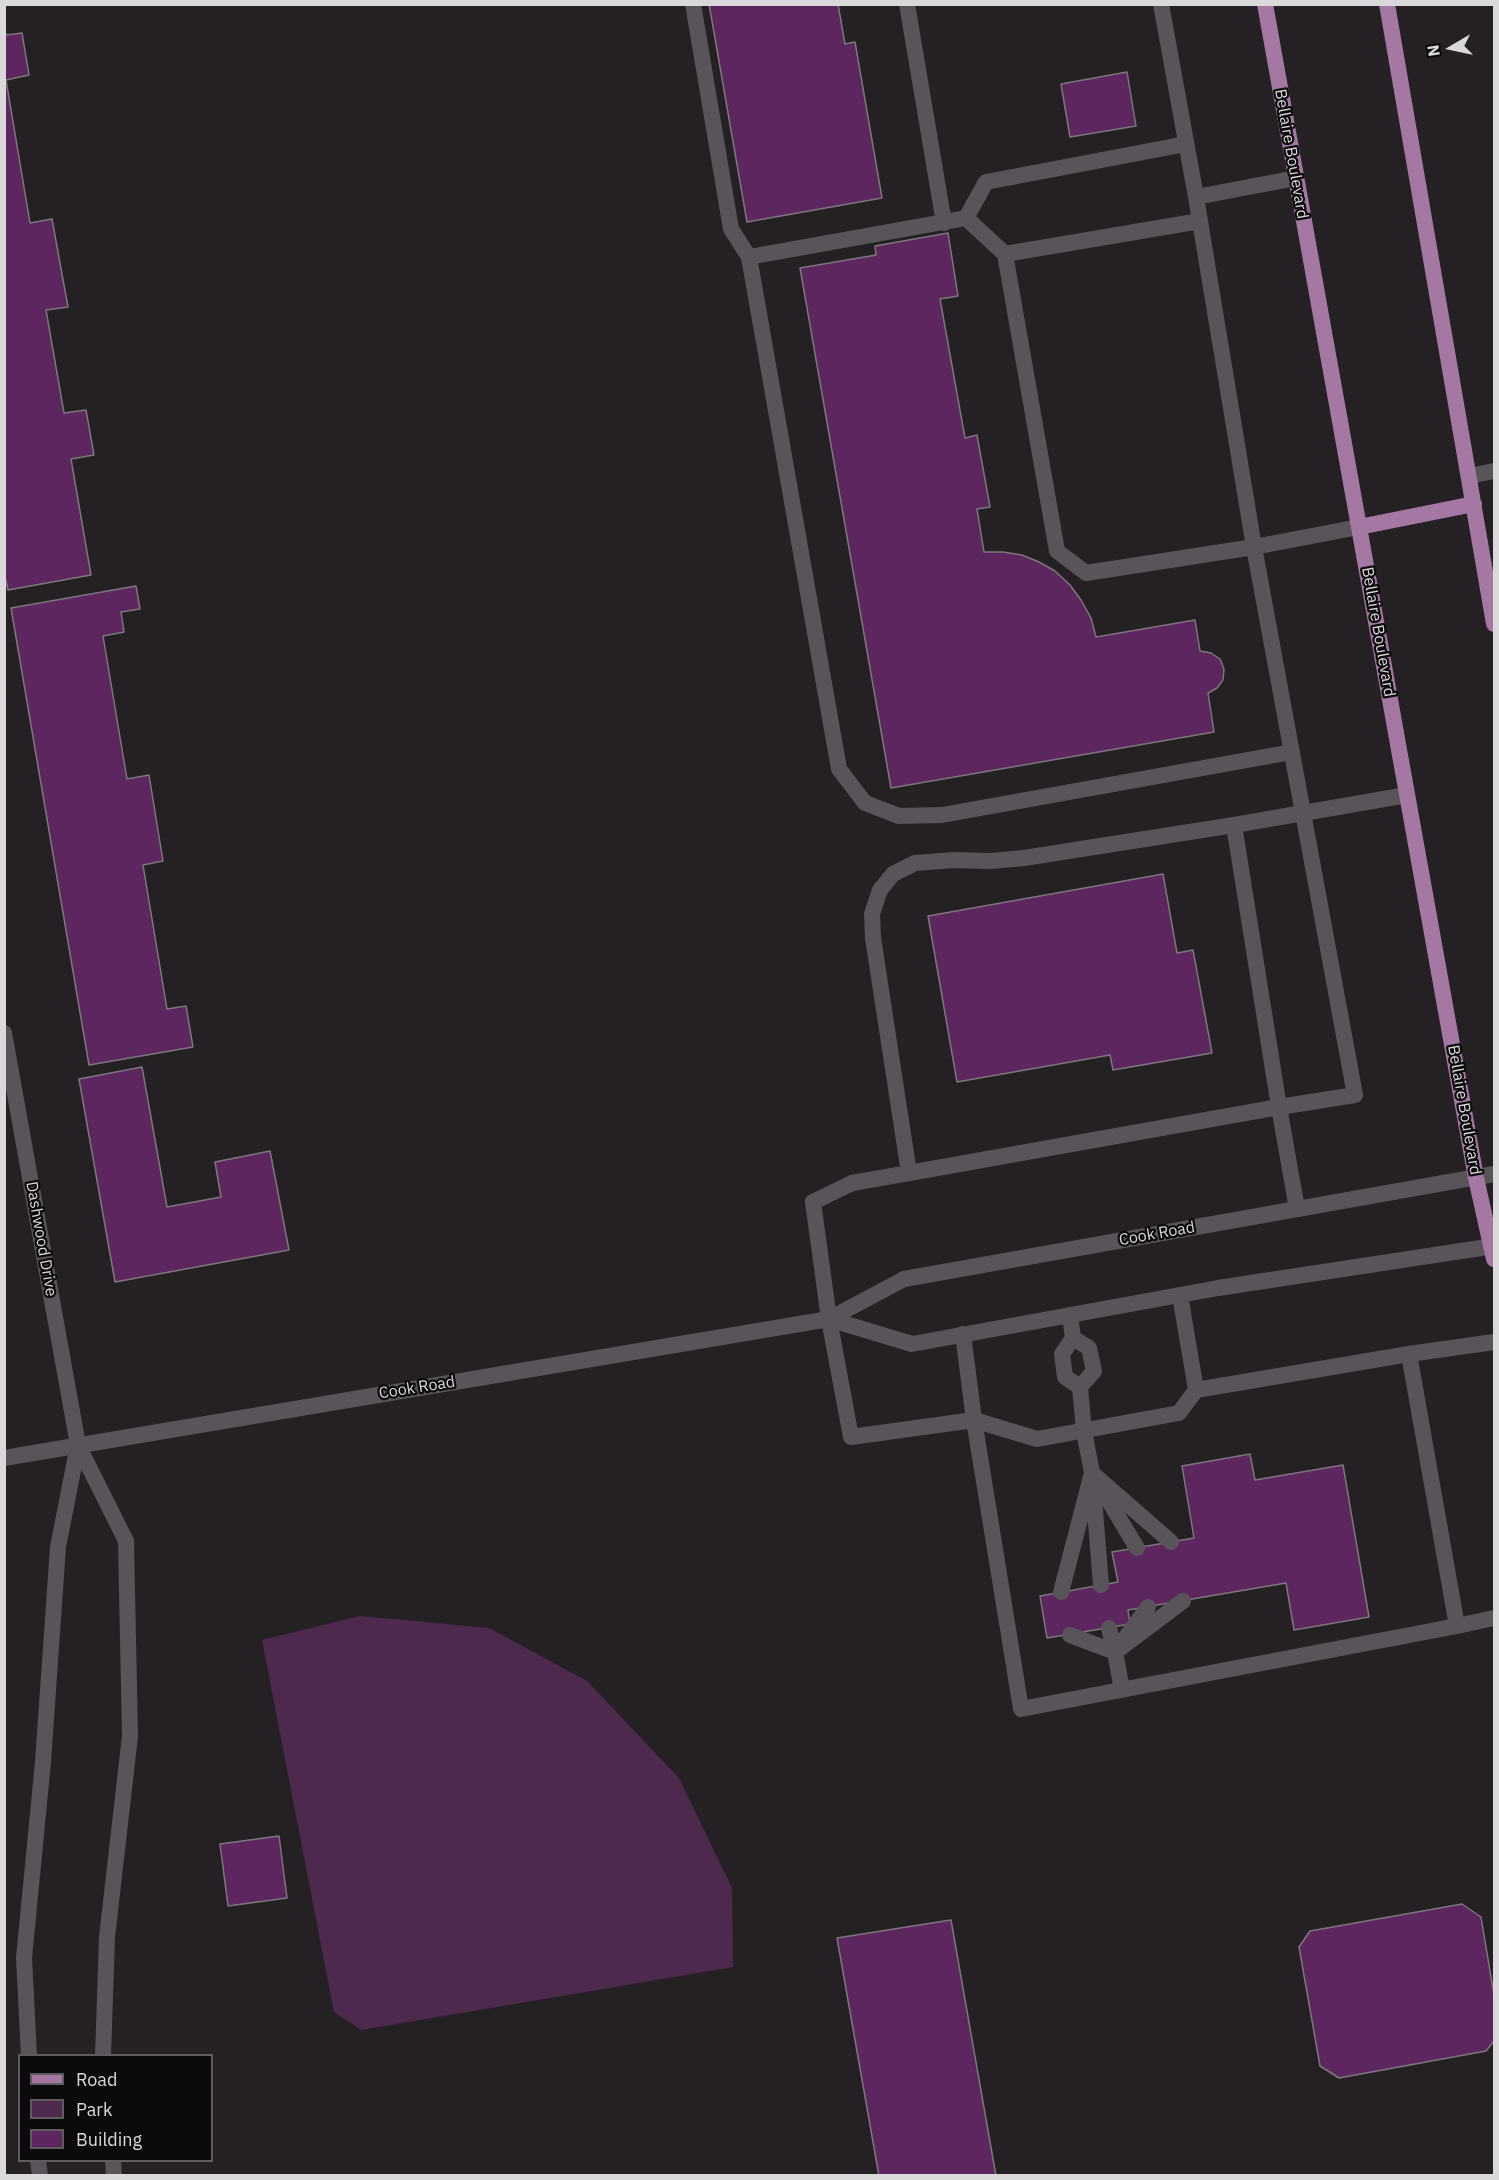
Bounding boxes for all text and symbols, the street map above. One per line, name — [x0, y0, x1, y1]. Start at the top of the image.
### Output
north arrow — [1421, 18, 1481, 78]
text: N — [1422, 44, 1444, 58]
street label: Bellaire Boulevard — [1270, 88, 1312, 220]
street label: Bellaire Boulevard — [1357, 566, 1399, 698]
street label: Bellaire Boulevard — [1443, 1044, 1485, 1176]
street label: Dashwood Drive — [21, 1180, 61, 1298]
street label: Cook Road — [1117, 1218, 1197, 1250]
street label: Cook Road — [378, 1373, 456, 1403]
legend — [18, 2054, 213, 2162]
text: Road — [76, 2068, 117, 2091]
text: Park — [76, 2098, 112, 2121]
text: Building — [76, 2128, 142, 2151]

